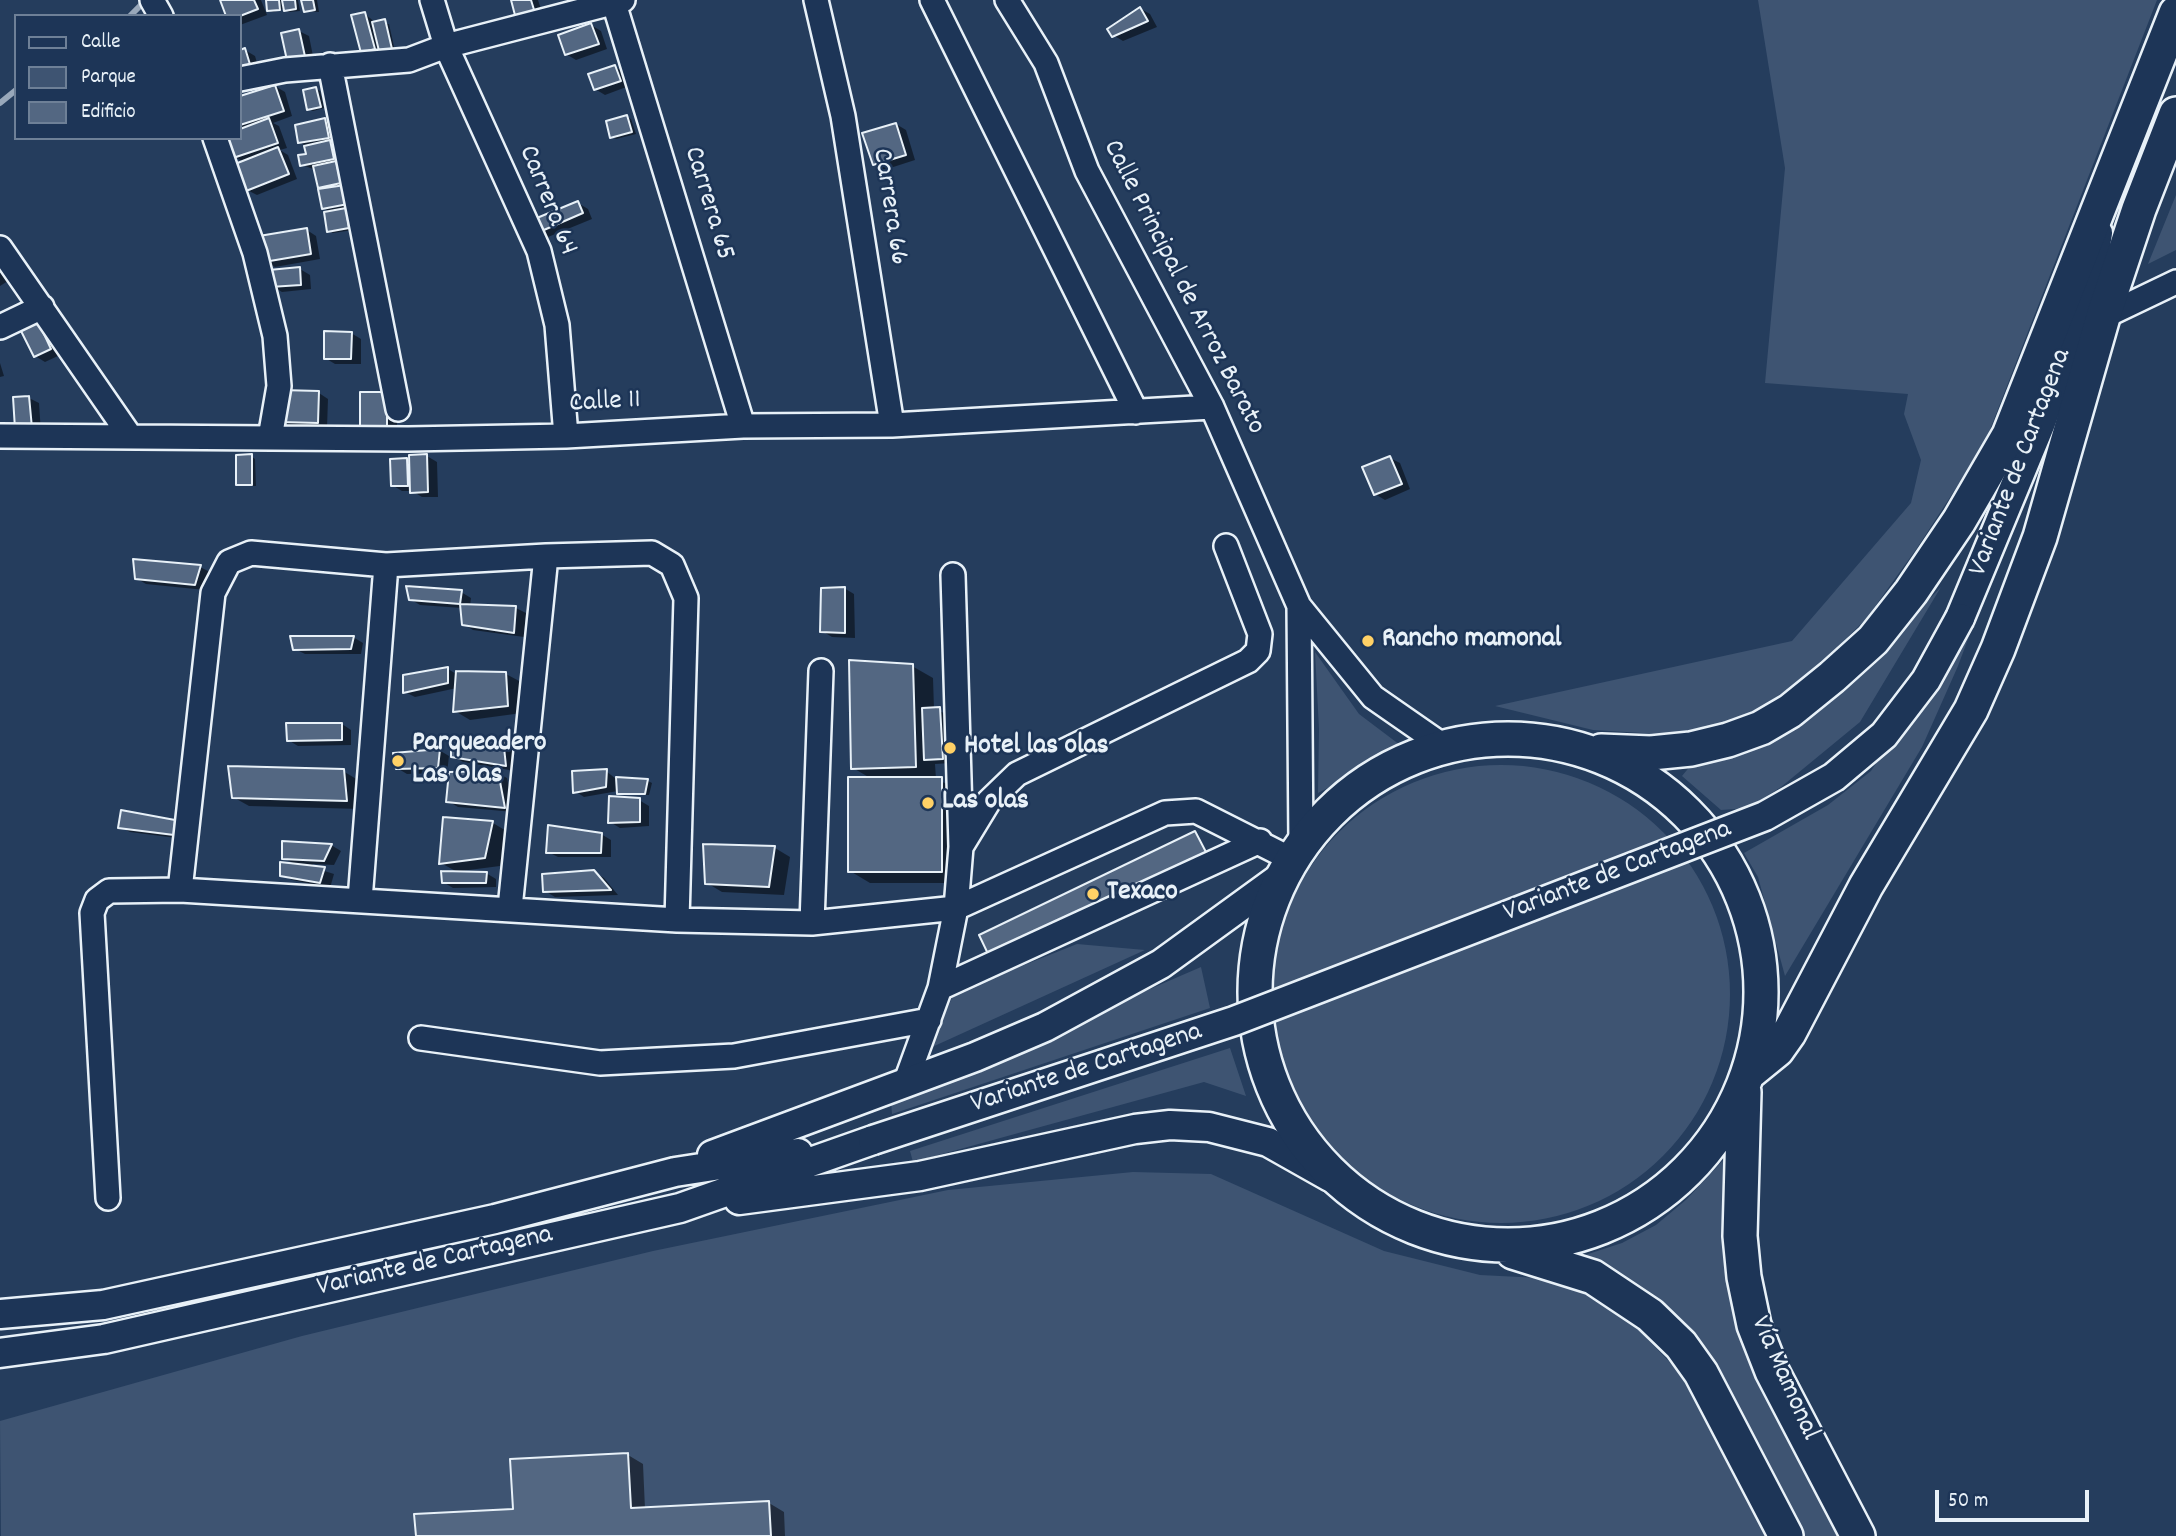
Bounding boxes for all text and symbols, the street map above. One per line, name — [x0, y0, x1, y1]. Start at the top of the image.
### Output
legend — [14, 14, 242, 140]
text: Calle — [81, 28, 120, 58]
text: Parque — [81, 63, 136, 93]
text: Edificio — [81, 98, 136, 128]
street label: Calle Principal de Arroz Barato — [1093, 135, 1271, 441]
street label: Carrera 64 — [509, 141, 583, 261]
street label: Carrera 65 — [674, 143, 740, 265]
street label: Carrera 66 — [862, 146, 914, 268]
street label: Variante de Cartagena — [1963, 345, 2081, 581]
street label: Calle 11 — [569, 385, 641, 423]
place label: Rancho mamonal — [1382, 624, 1561, 658]
marker: Rancho mamonal — [1360, 633, 1376, 649]
place label: Parqueadero Las Olas — [412, 728, 547, 794]
place label: Hotel las olas — [964, 731, 1109, 765]
marker: Hotel las olas — [942, 740, 958, 756]
marker: Parqueadero Las Olas — [390, 753, 406, 769]
place label: Las olas — [942, 786, 1029, 820]
marker: Las olas — [920, 795, 936, 811]
street label: Variante de Cartagena — [1500, 814, 1736, 932]
place label: Texaco — [1107, 877, 1178, 911]
marker: Texaco — [1085, 886, 1101, 902]
street label: Variante de Cartagena — [967, 1017, 1207, 1123]
street label: Variante de Cartagena — [314, 1220, 556, 1306]
street label: Vía Mamonal — [1741, 1312, 1825, 1446]
scale bar — [1938, 1476, 2092, 1520]
text: 50 m — [1948, 1487, 1988, 1517]

